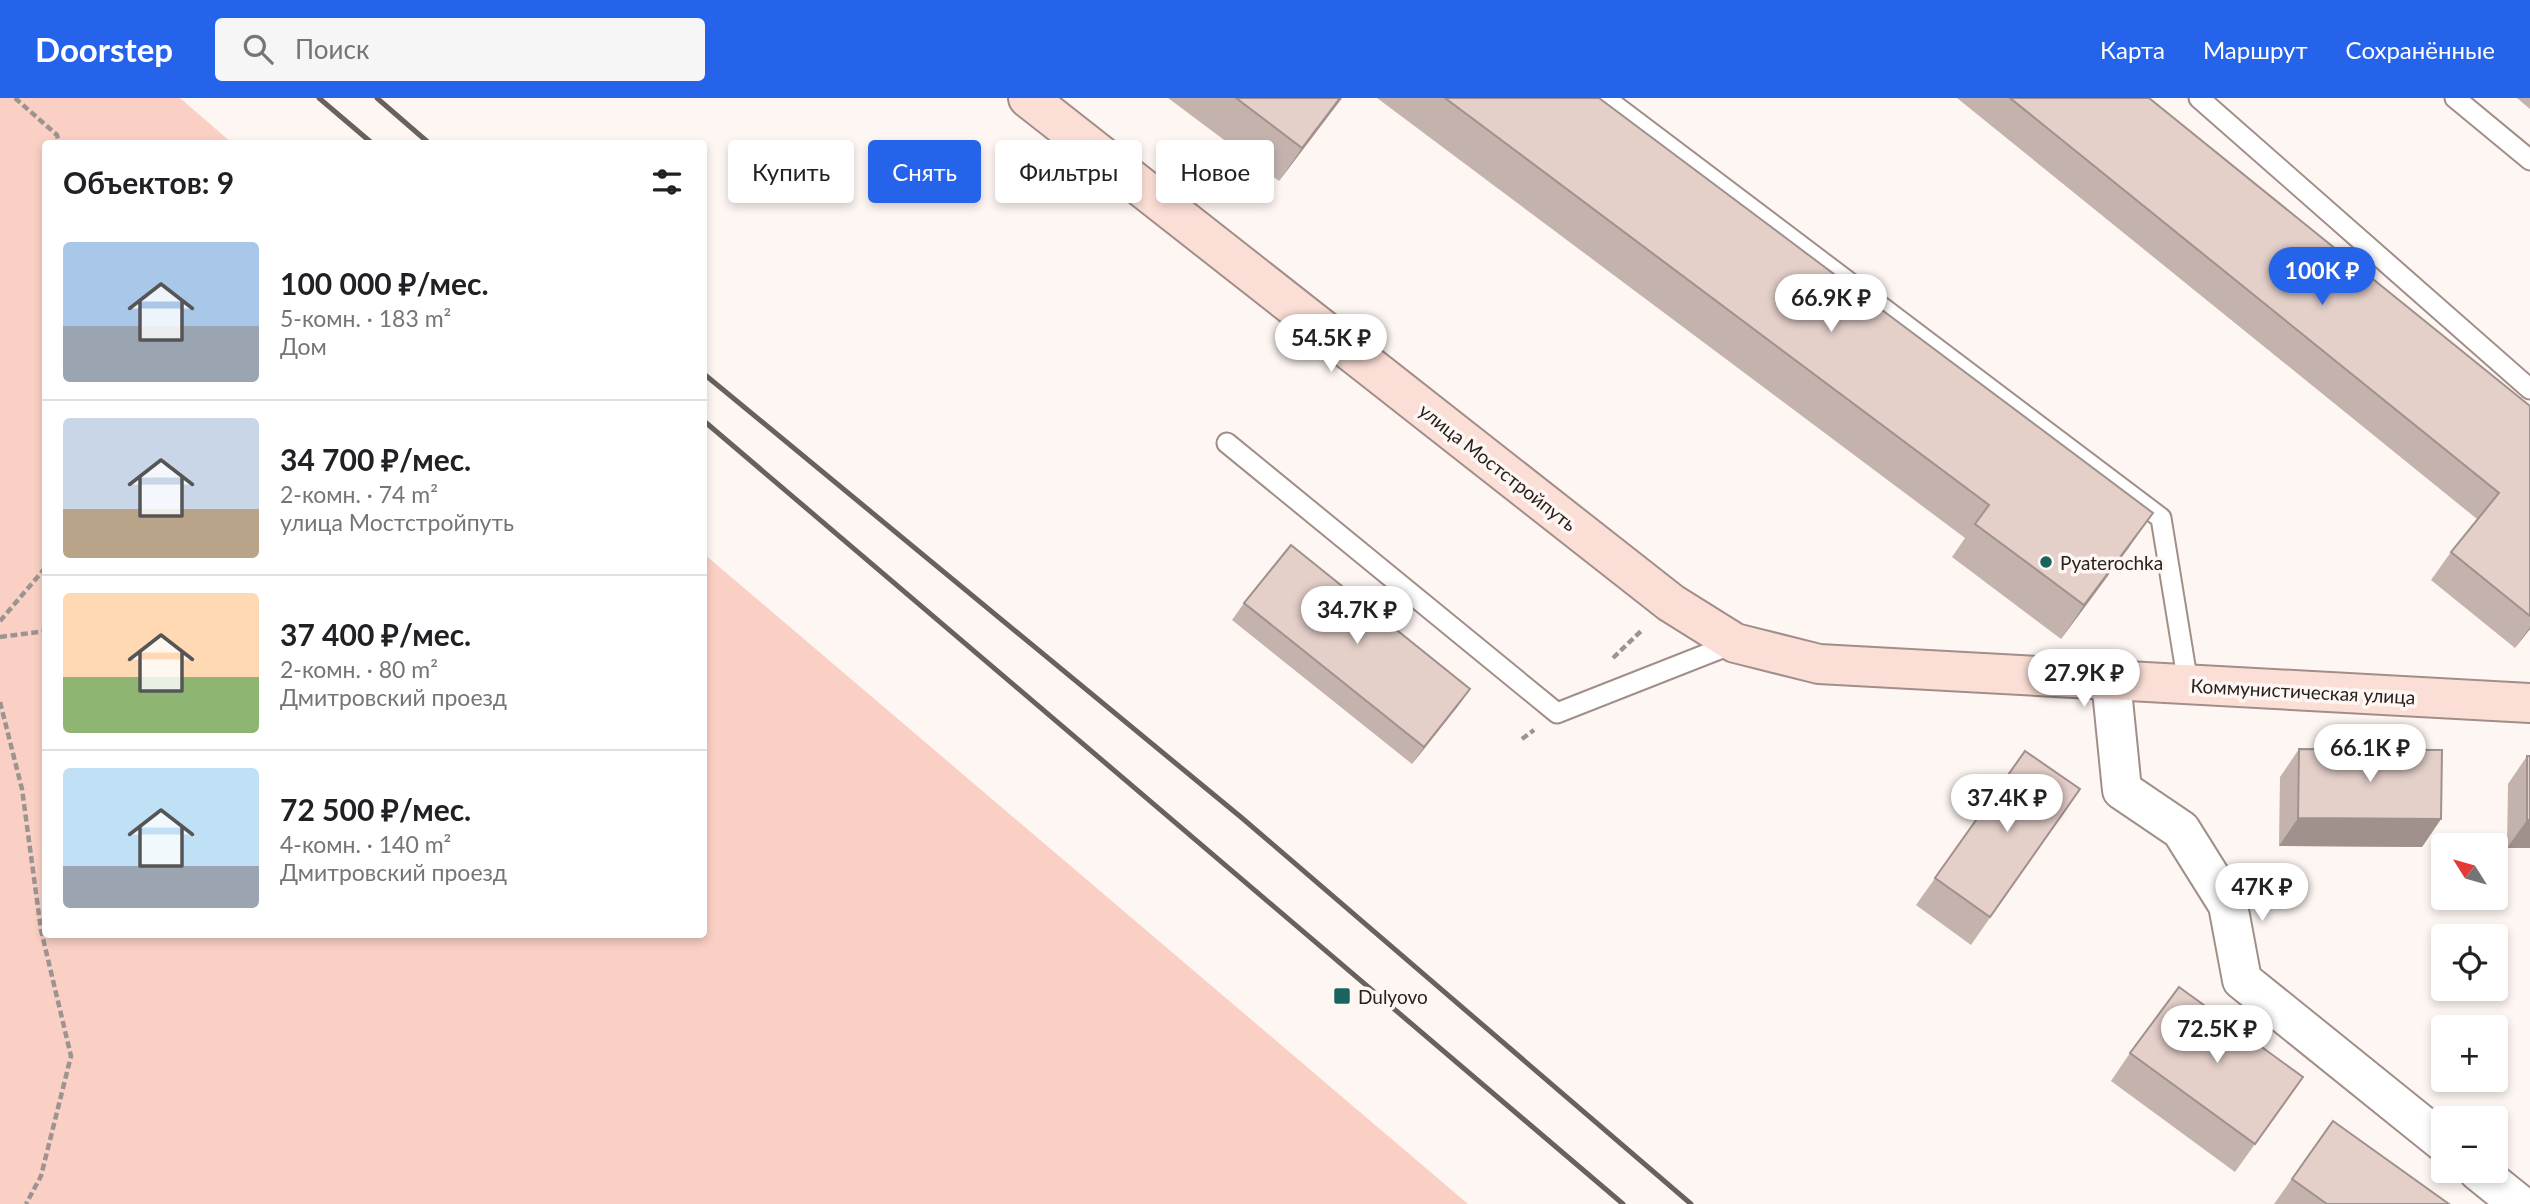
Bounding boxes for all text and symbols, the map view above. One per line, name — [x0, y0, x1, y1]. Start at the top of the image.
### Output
search box — [215, 18, 705, 81]
text: Doorstep — [35, 29, 173, 69]
icon: search — [239, 30, 277, 68]
text: Поиск — [295, 33, 369, 65]
text: Карта — [2100, 35, 2165, 64]
text: Маршрут — [2203, 35, 2308, 64]
text: Сохранённые — [2346, 35, 2495, 64]
chip: Купить — [728, 140, 854, 203]
chip: Снять — [868, 140, 981, 203]
chip: Фильтры — [995, 140, 1142, 203]
chip: Новое — [1156, 140, 1274, 203]
icon: filters — [648, 163, 686, 201]
text: Объектов: 9 — [63, 164, 234, 200]
pin: 100K ₽ — [2265, 248, 2379, 307]
text: 100K ₽ — [2285, 256, 2359, 284]
text: 100 000 ₽/мес. — [280, 265, 489, 301]
icon: home — [119, 270, 203, 354]
pin: 66.9K ₽ — [1766, 274, 1896, 334]
text: 66.9K ₽ — [1791, 283, 1871, 311]
text: 5-комн. · 183 m² — [280, 304, 451, 332]
pin: 54.5K ₽ — [1266, 314, 1396, 374]
text: 54.5K ₽ — [1291, 323, 1371, 351]
text: Дом — [280, 332, 327, 360]
street label: улица Мостстройпуть — [1415, 398, 1581, 536]
text: 34 700 ₽/мес. — [280, 441, 471, 477]
icon: home — [119, 446, 203, 530]
text: 2-комн. · 74 m² — [280, 480, 438, 508]
text: улица Мостстройпуть — [280, 508, 514, 536]
place label: Pyaterochka — [2060, 551, 2163, 574]
marker: Pyaterochka — [2038, 554, 2054, 570]
pin: 34.7K ₽ — [1292, 587, 1422, 646]
text: 34.7K ₽ — [1317, 595, 1397, 623]
text: 37 400 ₽/мес. — [280, 616, 471, 652]
icon: home — [119, 621, 203, 705]
pin: 27.9K ₽ — [2019, 650, 2149, 709]
text: 2-комн. · 80 m² — [280, 655, 438, 683]
text: 27.9K ₽ — [2044, 658, 2124, 686]
street label: Коммунистическая улица — [2190, 674, 2416, 708]
text: Дмитровский проезд — [280, 683, 507, 711]
pin: 66.1K ₽ — [2305, 724, 2435, 784]
text: 66.1K ₽ — [2330, 733, 2410, 761]
pin: 37.4K ₽ — [1942, 774, 2072, 834]
text: 37.4K ₽ — [1967, 783, 2047, 811]
text: 72 500 ₽/мес. — [280, 791, 471, 827]
icon: home — [119, 796, 203, 880]
text: 4-комн. · 140 m² — [280, 830, 451, 858]
north arrow — [2431, 833, 2508, 910]
map controls — [2431, 833, 2508, 1183]
text: Дмитровский проезд — [280, 858, 507, 886]
pin: 47K ₽ — [2213, 864, 2311, 923]
text: 47K ₽ — [2231, 872, 2293, 900]
button: locate — [2431, 924, 2508, 1001]
place label: Dulyovo — [1358, 985, 1428, 1008]
marker: Dulyovo — [1332, 986, 1352, 1006]
pin: 72.5K ₽ — [2152, 1006, 2282, 1065]
text: 72.5K ₽ — [2177, 1014, 2257, 1042]
button: + — [2431, 1015, 2508, 1092]
button: − — [2431, 1106, 2508, 1183]

